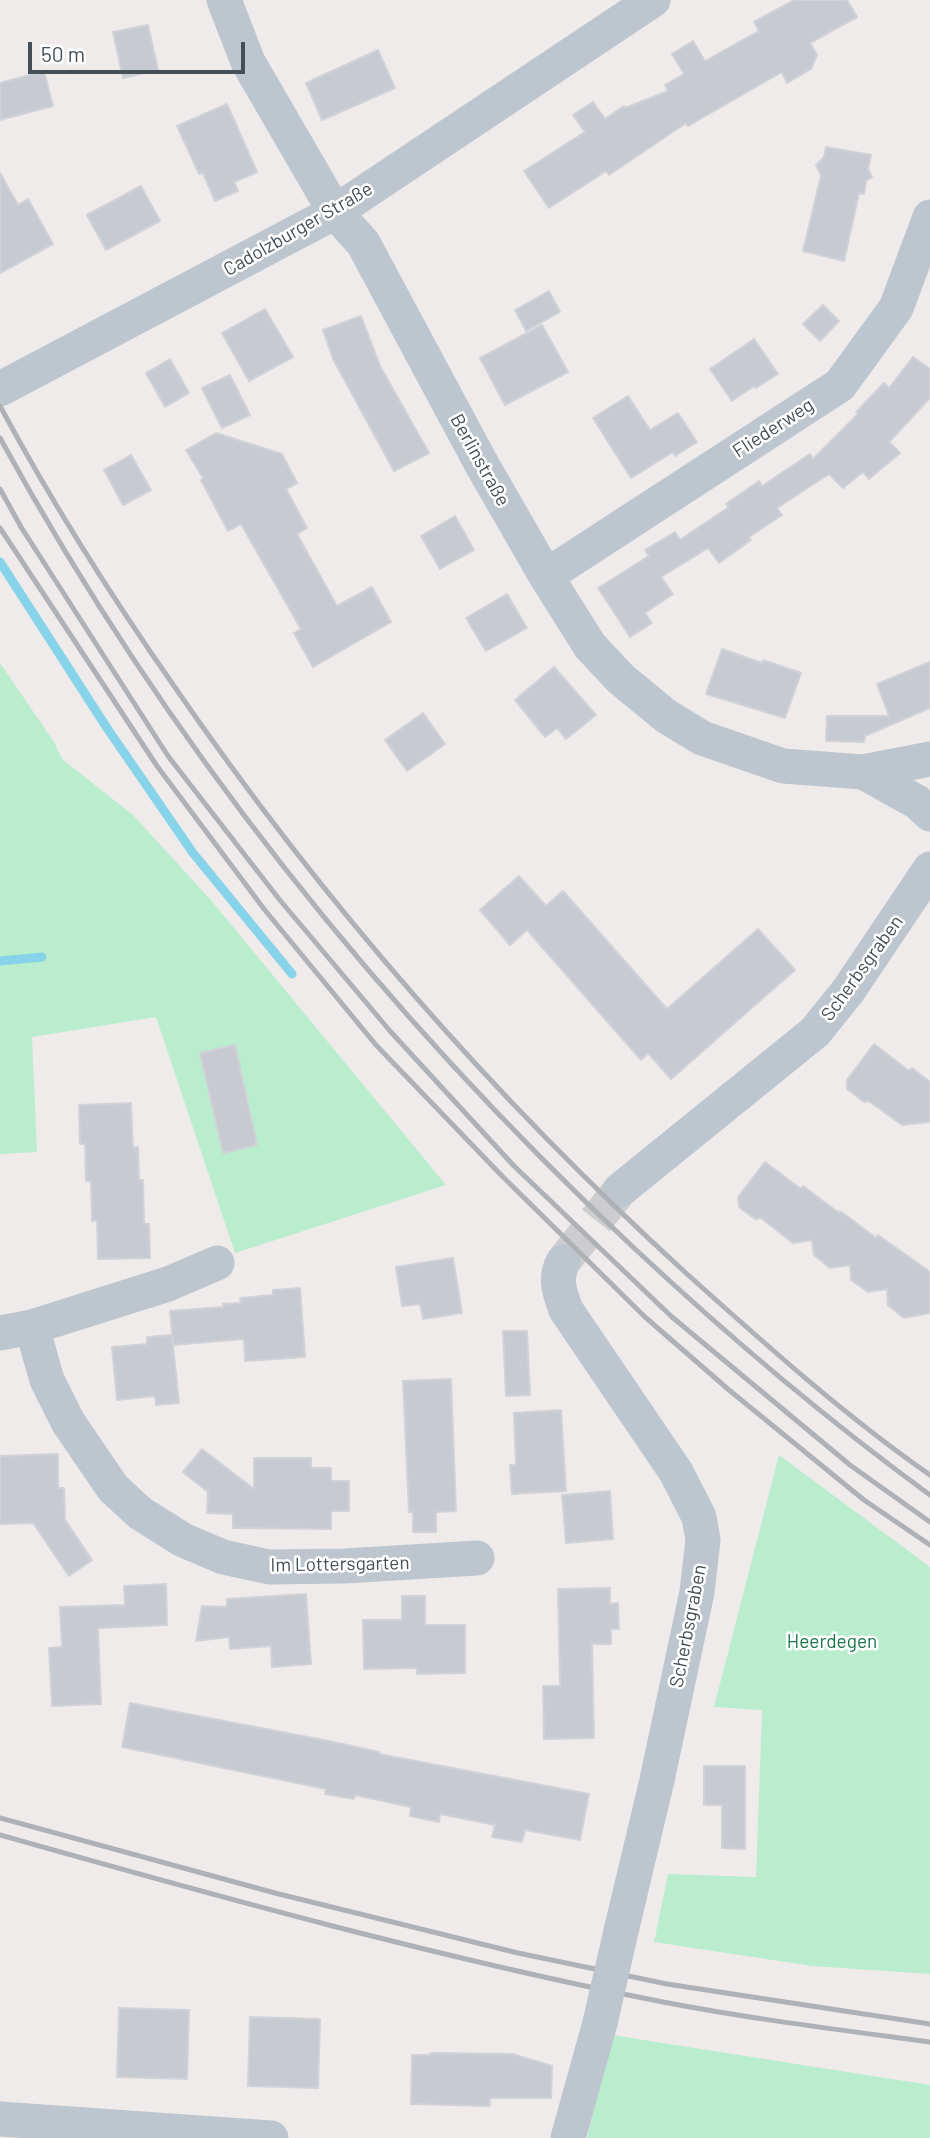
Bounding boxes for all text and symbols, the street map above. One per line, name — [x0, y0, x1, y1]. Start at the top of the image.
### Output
scale bar — [32, 28, 248, 72]
text: 50 m — [41, 41, 85, 66]
street label: Cadolzburger Straße — [219, 177, 377, 281]
street label: Fliederweg — [728, 393, 818, 463]
street label: Berlinstraße — [445, 410, 515, 510]
street label: Scherbsgraben — [816, 911, 908, 1025]
street label: Im Lottersgarten — [270, 1551, 410, 1577]
street label: Scherbsgraben — [665, 1562, 711, 1690]
park label: Heerdegen — [787, 1631, 877, 1653]

